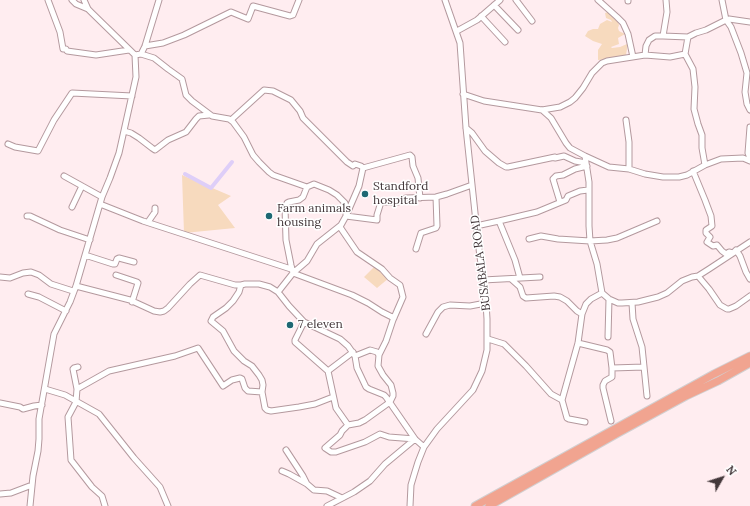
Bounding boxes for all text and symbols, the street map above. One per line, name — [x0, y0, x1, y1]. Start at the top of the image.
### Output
place label: Standford hospital — [373, 180, 428, 208]
marker: Standford hospital — [360, 189, 370, 199]
place label: Farm animals housing — [277, 202, 351, 230]
marker: Farm animals housing — [264, 211, 274, 221]
street label: BUSABALA ROAD — [468, 214, 494, 312]
place label: 7 eleven — [298, 318, 343, 332]
marker: 7 eleven — [285, 320, 295, 330]
north arrow — [702, 458, 742, 498]
text: N — [723, 463, 739, 478]

